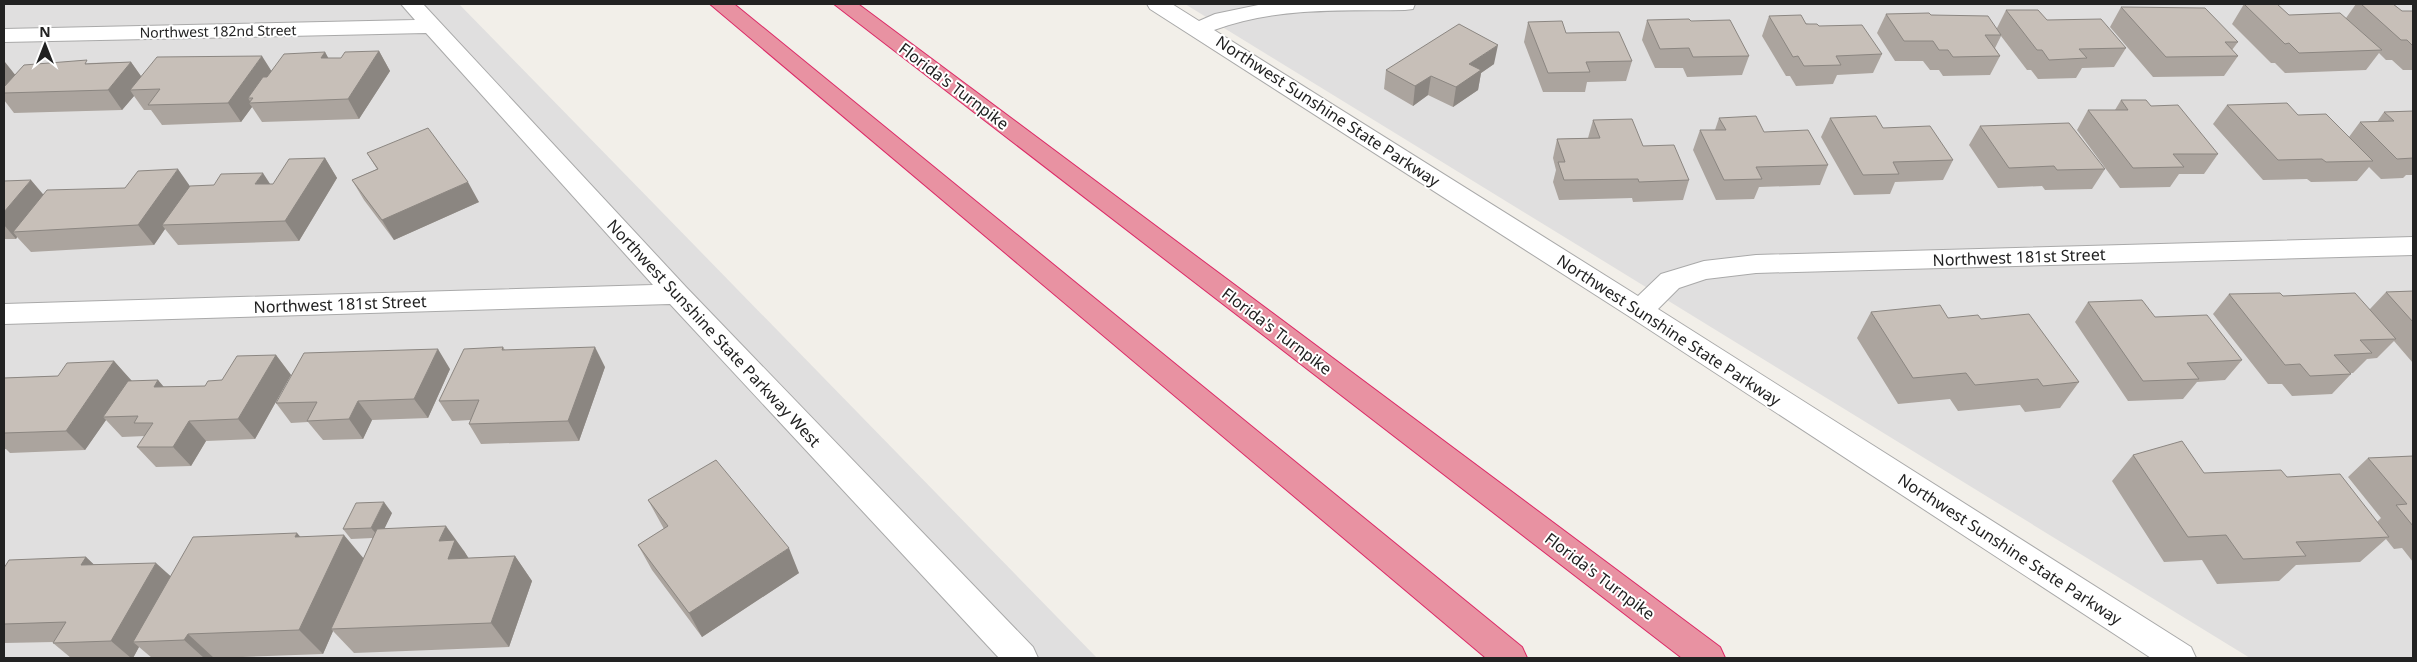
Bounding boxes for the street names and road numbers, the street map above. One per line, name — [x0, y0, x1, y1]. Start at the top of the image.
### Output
street label: Northwest 182nd Street — [139, 20, 297, 42]
street label: Northwest Sunshine State Parkway — [1212, 30, 1445, 192]
street label: Florida's Turnpike — [894, 37, 1014, 135]
street label: Northwest Sunshine State Parkway West — [602, 214, 826, 452]
street label: Northwest 181st Street — [1932, 243, 2106, 271]
street label: Northwest Sunshine State Parkway — [1553, 249, 1786, 411]
street label: Florida's Turnpike — [1217, 282, 1337, 380]
street label: Northwest 181st Street — [253, 290, 427, 318]
street label: Northwest Sunshine State Parkway — [1894, 468, 2127, 630]
street label: Florida's Turnpike — [1540, 527, 1660, 625]

